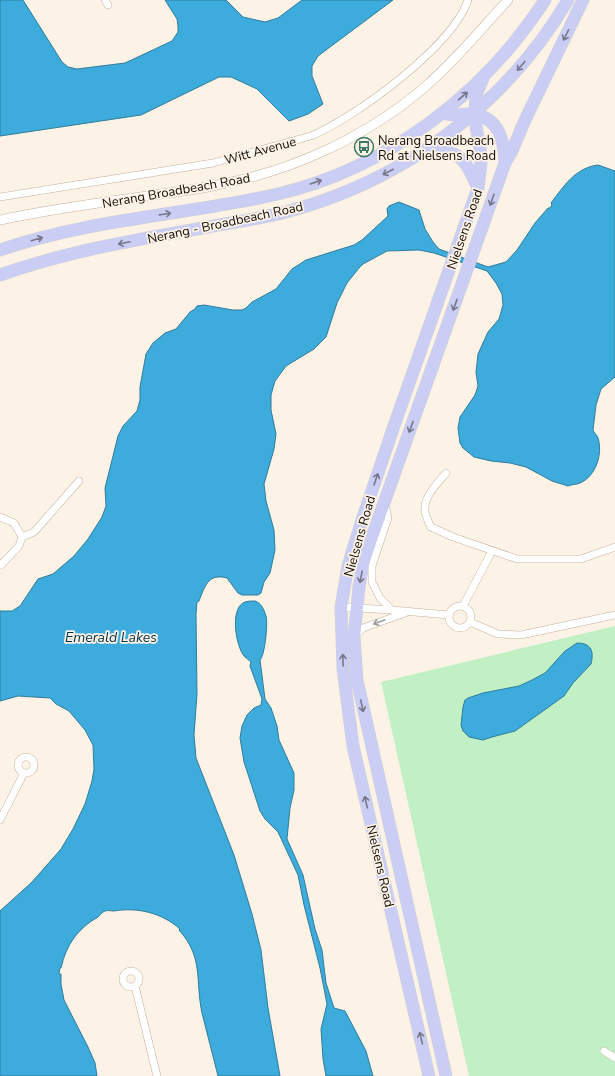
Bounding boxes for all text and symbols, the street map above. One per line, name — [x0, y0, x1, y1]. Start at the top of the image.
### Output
one-way arrow — [562, 29, 569, 41]
one-way arrow — [516, 60, 525, 71]
one-way arrow — [458, 91, 468, 101]
place label: Nerang Broadbeach Rd at Nielsens Road — [378, 132, 496, 165]
street label: Witt Avenue — [222, 133, 298, 169]
bus stop icon: Nerang Broadbeach Rd at Nielsens Road — [353, 136, 375, 158]
street label: Nerang Broadbeach Road — [101, 169, 251, 213]
one-way arrow — [382, 169, 394, 176]
one-way arrow — [309, 178, 322, 185]
street label: Nielsens Road — [443, 187, 487, 272]
one-way arrow — [488, 193, 495, 206]
street label: Nerang - Broadbeach Road — [146, 198, 305, 248]
one-way arrow — [158, 210, 171, 218]
one-way arrow — [31, 235, 44, 242]
one-way arrow — [117, 240, 130, 248]
one-way arrow — [451, 298, 458, 311]
one-way arrow — [407, 421, 415, 433]
one-way arrow — [373, 473, 380, 486]
street label: Nielsens Road — [340, 494, 380, 579]
one-way arrow — [357, 570, 365, 583]
one-way arrow — [373, 619, 386, 626]
water label: Emerald Lakes — [65, 628, 157, 647]
one-way arrow — [339, 654, 347, 667]
one-way arrow — [359, 699, 367, 712]
one-way arrow — [362, 796, 370, 809]
street label: Nielsens Road — [362, 823, 398, 909]
one-way arrow — [416, 1032, 424, 1045]

